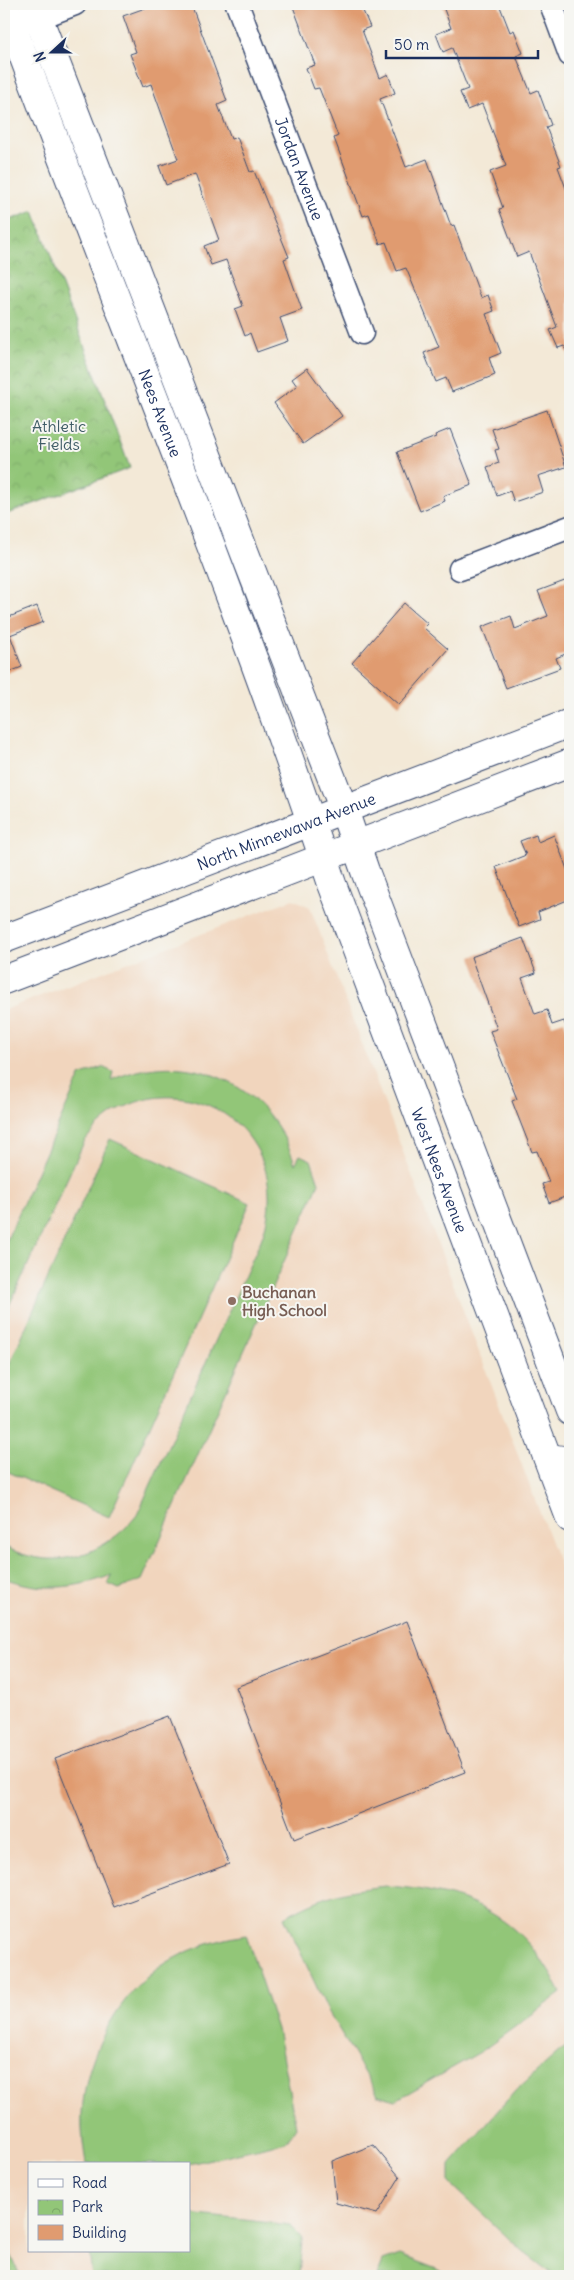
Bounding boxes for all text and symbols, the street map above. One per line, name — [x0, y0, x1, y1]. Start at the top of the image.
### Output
north arrow — [28, 28, 78, 78]
scale bar — [386, 28, 539, 60]
text: 50 m — [394, 35, 429, 54]
text: N — [30, 49, 50, 64]
street label: Jordan Avenue — [271, 114, 328, 223]
street label: Nees Avenue — [134, 366, 186, 460]
park label: Athletic Fields — [32, 416, 86, 454]
street label: North Minnewawa Avenue — [194, 788, 378, 874]
street label: West Nees Avenue — [407, 1105, 472, 1236]
place label: Buchanan High School — [242, 1282, 327, 1321]
marker: Buchanan High School — [226, 1295, 238, 1307]
legend — [28, 2162, 190, 2252]
text: Road — [72, 2173, 107, 2192]
text: Park — [72, 2197, 103, 2216]
text: Building — [72, 2223, 127, 2242]

